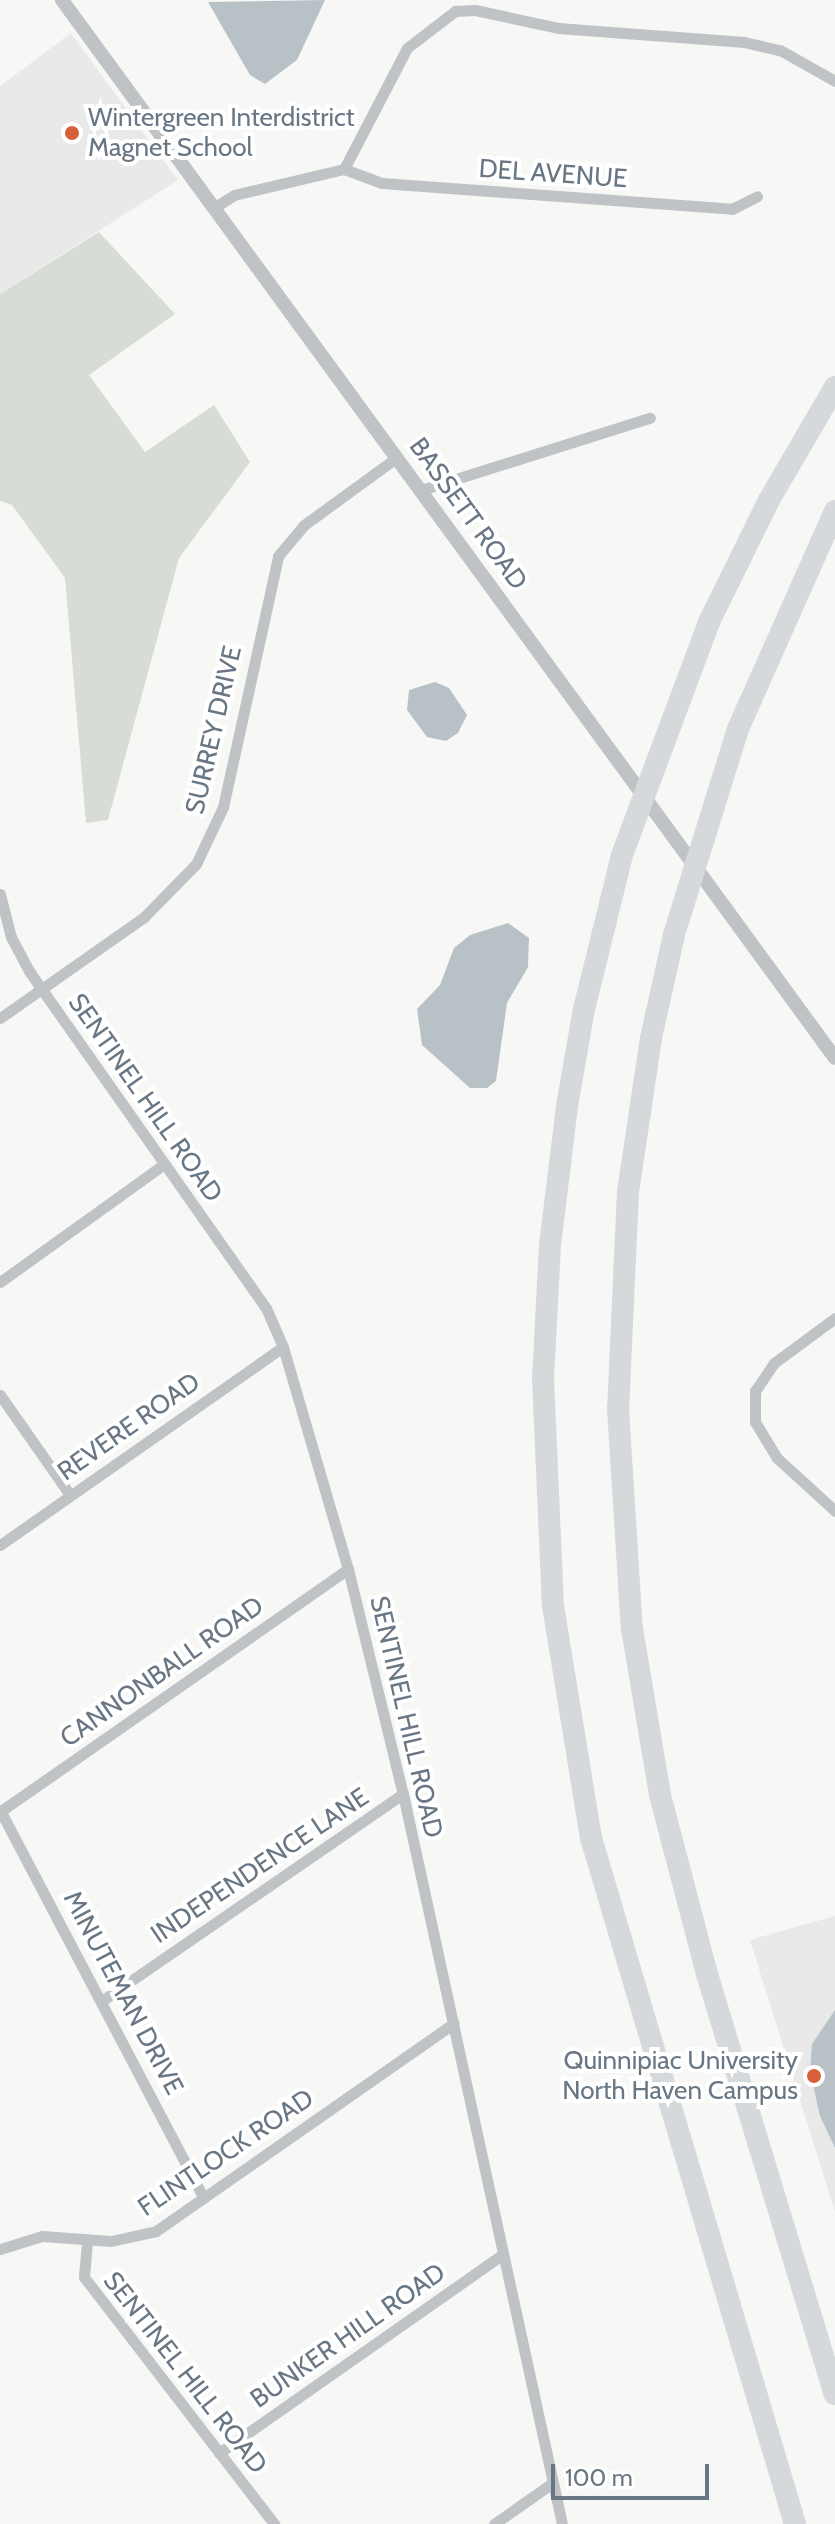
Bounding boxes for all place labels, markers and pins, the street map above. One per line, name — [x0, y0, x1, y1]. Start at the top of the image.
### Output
place label: Wintergreen Interdistrict Magnet School — [88, 102, 354, 164]
marker: Wintergreen Interdistrict Magnet School — [63, 124, 81, 142]
place label: Quinnipiac University North Haven Campus — [562, 2045, 798, 2106]
marker: Quinnipiac University North Haven Campus — [805, 2067, 823, 2085]

